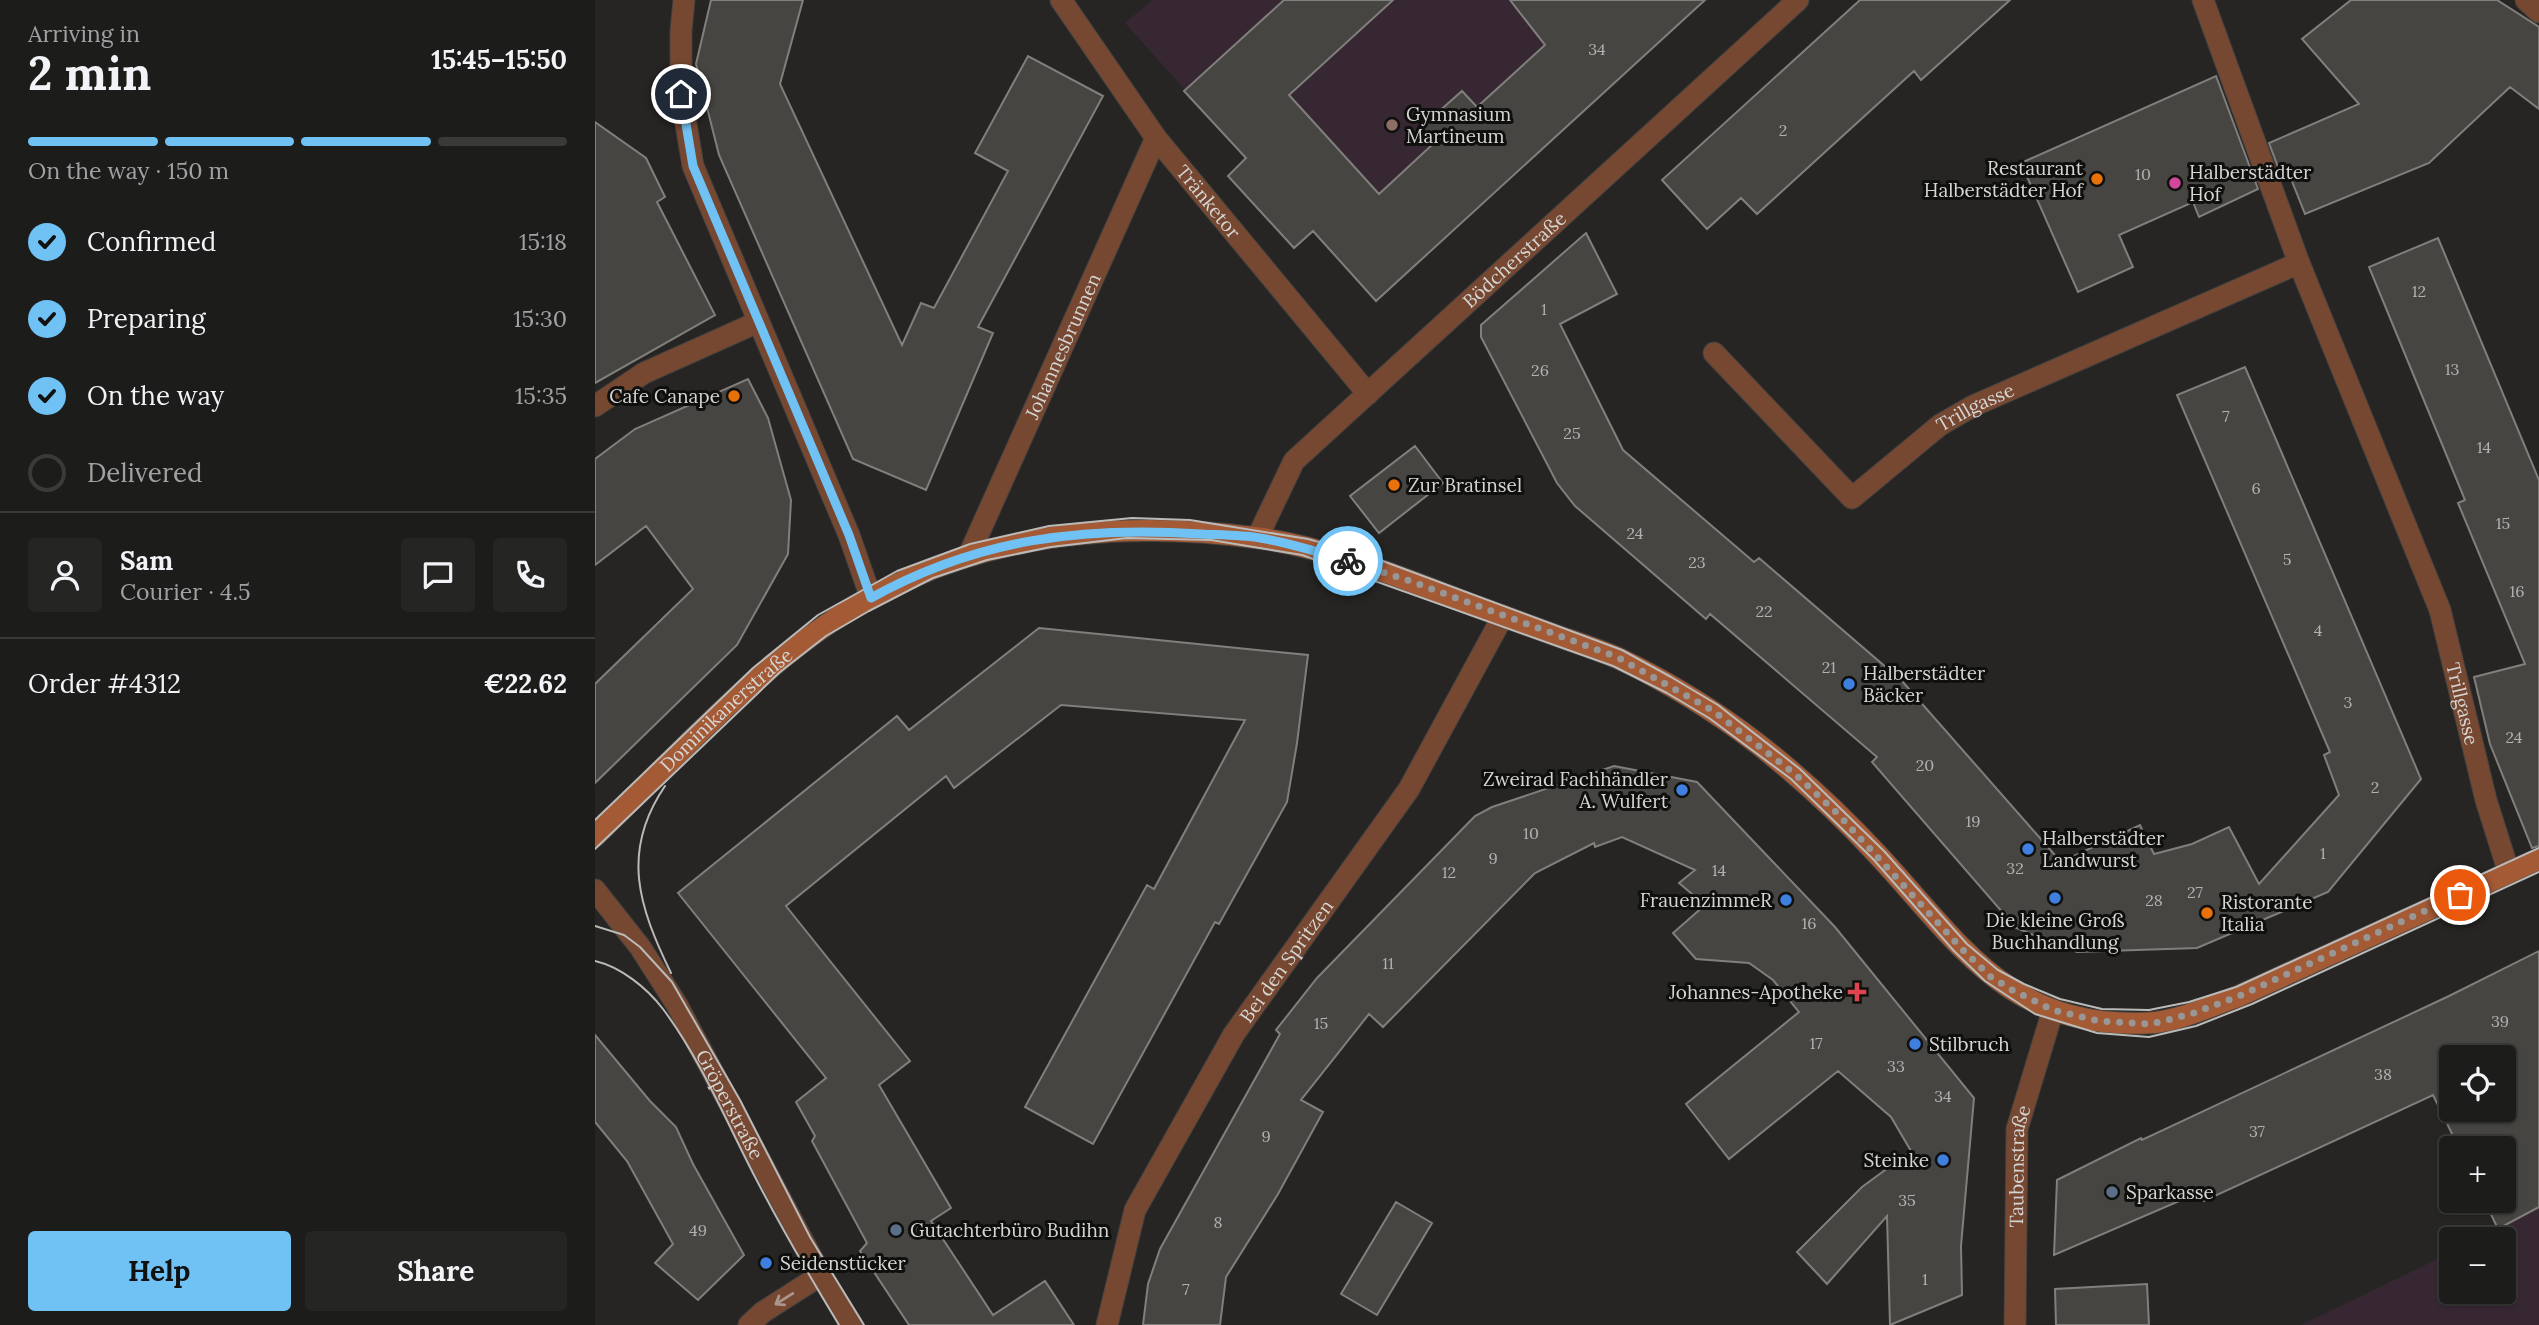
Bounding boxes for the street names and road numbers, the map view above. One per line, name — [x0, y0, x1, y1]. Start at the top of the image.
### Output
street label: Tränketor — [1171, 160, 1246, 244]
street label: Bödcherstraße — [1458, 206, 1571, 313]
street label: Johannesbrunnen — [1019, 269, 1106, 424]
street label: Trillgasse — [1932, 378, 2018, 437]
street label: Dominikanerstraße — [655, 643, 797, 777]
street label: Trillgasse — [2441, 660, 2484, 747]
street label: Bei den Spritzen — [1234, 895, 1338, 1027]
street label: Gröperstraße — [691, 1045, 769, 1163]
street label: Taubenstraße — [2004, 1102, 2036, 1228]

